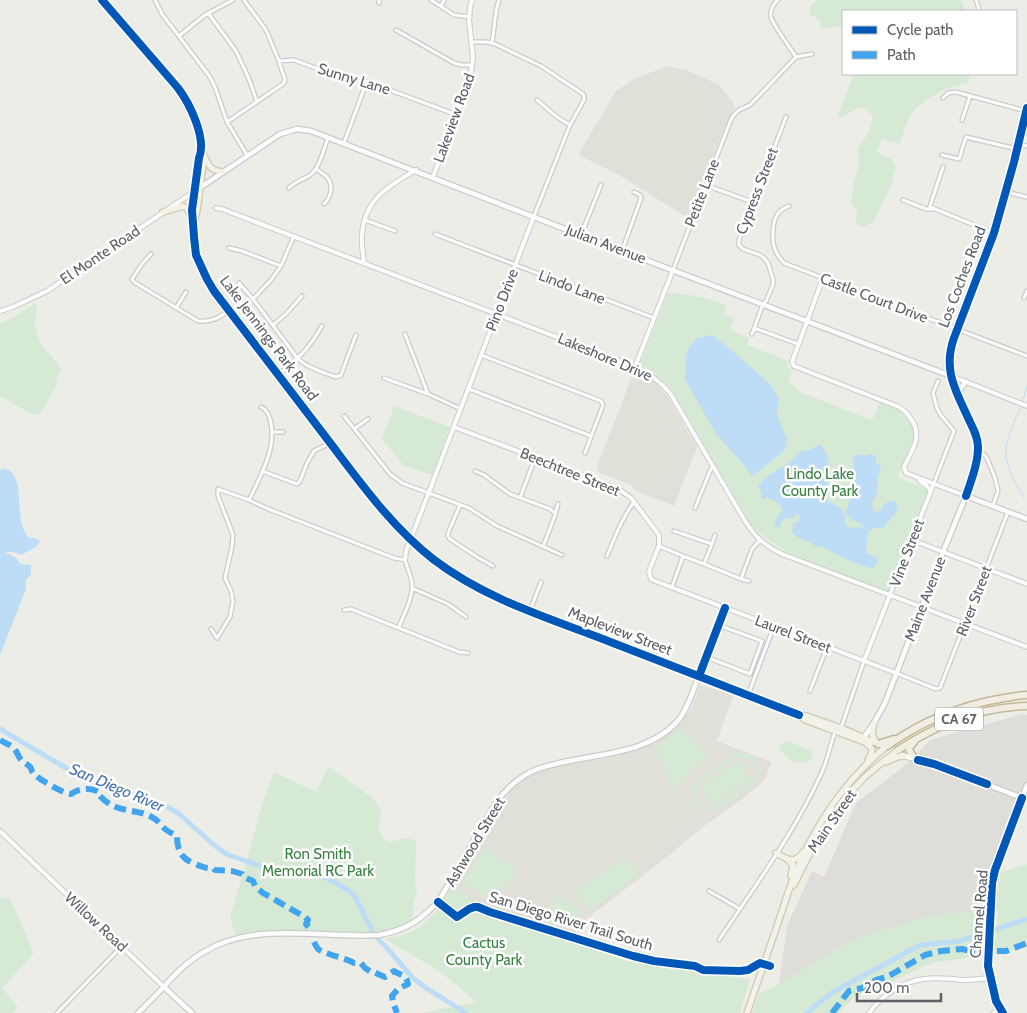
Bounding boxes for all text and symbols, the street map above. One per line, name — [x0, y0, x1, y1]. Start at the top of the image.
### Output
legend — [842, 10, 1017, 75]
text: Cycle path — [887, 21, 953, 39]
text: Path — [887, 46, 916, 64]
street label: Sunny Lane — [316, 59, 393, 99]
street label: Lakeview Road — [430, 71, 478, 165]
street label: Cypress Street — [732, 145, 782, 237]
street label: Petite Lane — [681, 156, 723, 229]
street label: Julian Avenue — [562, 220, 649, 268]
street label: El Monte Road — [57, 222, 143, 288]
street label: Los Coches Road — [934, 224, 990, 330]
street label: Pino Drive — [482, 266, 522, 334]
street label: Lindo Lane — [536, 266, 608, 308]
street label: Castle Court Drive — [817, 269, 931, 327]
street label: Lake Jennings Park Road — [216, 272, 322, 404]
street label: Lakeshore Drive — [555, 329, 655, 385]
street label: Beechtree Street — [517, 444, 623, 500]
park label: Lindo Lake County Park — [782, 465, 858, 500]
street label: Vine Street — [886, 517, 928, 589]
street label: Maine Avenue — [901, 554, 950, 644]
street label: River Street — [952, 563, 996, 639]
street label: Mapleview Street — [566, 603, 674, 659]
street label: Laurel Street — [752, 611, 834, 657]
road number: CA 67 — [935, 708, 983, 731]
water label: San Diego River — [67, 759, 168, 816]
street label: Main Street — [804, 786, 860, 856]
street label: Ashwood Street — [441, 794, 509, 890]
park label: Ron Smith Memorial RC Park — [262, 845, 374, 880]
street label: Channel Road — [966, 869, 992, 959]
street label: San Diego River Trail South — [487, 887, 655, 955]
street label: Willow Road — [61, 888, 131, 956]
park label: Cactus County Park — [446, 934, 522, 969]
scale bar — [857, 970, 941, 1002]
text: 200 m — [864, 979, 909, 997]

